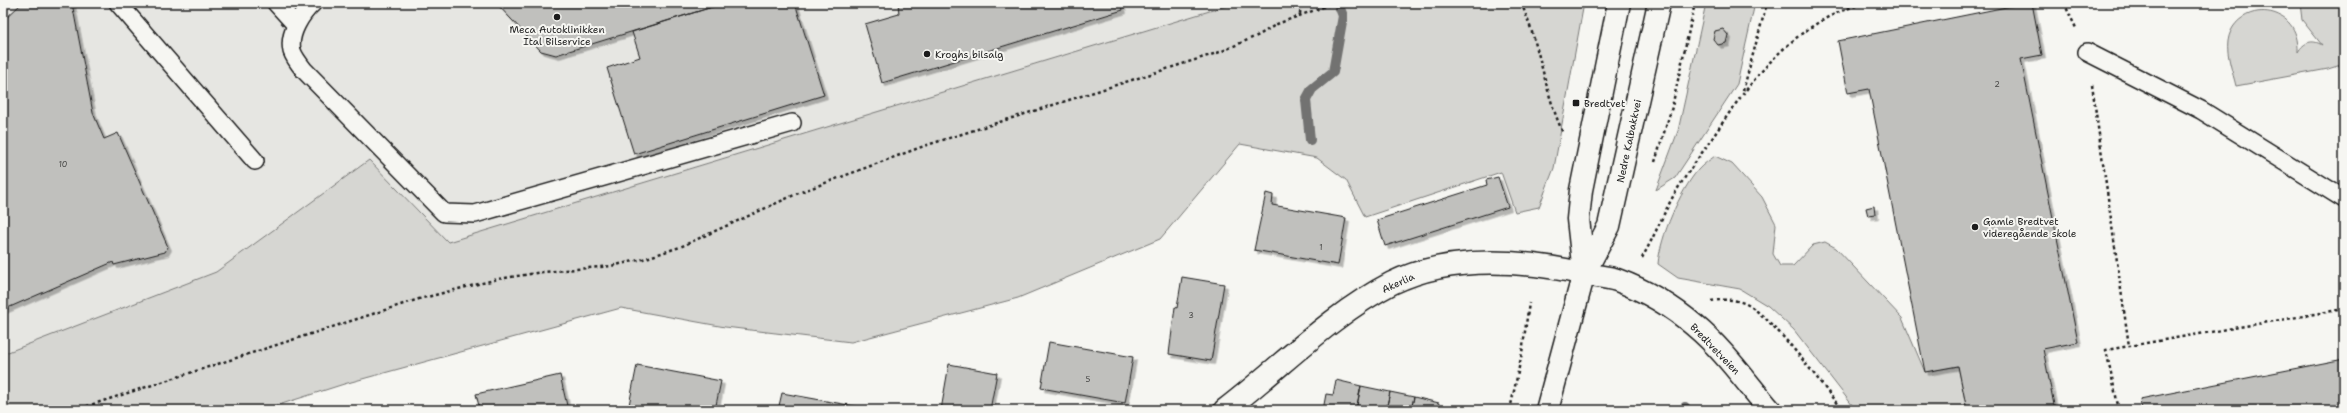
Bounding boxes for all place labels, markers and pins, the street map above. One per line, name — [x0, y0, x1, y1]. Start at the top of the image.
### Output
marker: Meca Autoklinikken Ital Bilservice — [552, 12, 562, 22]
place label: Meca Autoklinikken Ital Bilservice — [509, 23, 605, 48]
place label: Kroghs bilsalg — [935, 48, 1003, 61]
marker: Kroghs bilsalg — [922, 49, 932, 59]
place label: Bredtvet — [1584, 97, 1625, 110]
marker: Bredtvet — [1571, 98, 1581, 108]
place label: Gamle Bredtvet videregående skole — [1983, 215, 2077, 240]
marker: Gamle Bredtvet videregående skole — [1970, 222, 1980, 232]

